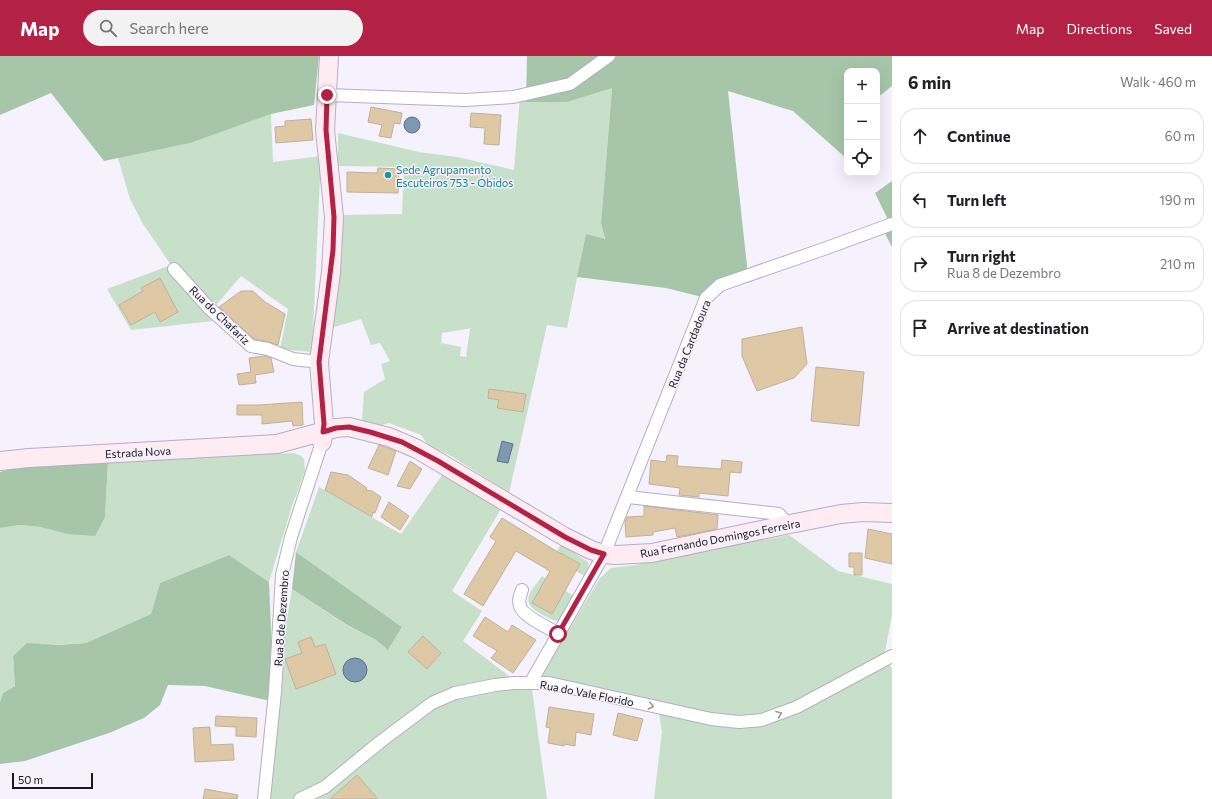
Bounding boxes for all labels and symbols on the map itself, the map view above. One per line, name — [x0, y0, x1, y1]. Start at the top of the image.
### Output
route end — [318, 86, 336, 104]
place label: Sede Agrupamento Escuteiros 753 - Óbidos — [396, 163, 513, 189]
marker: Sede Agrupamento Escuteiros 753 - Óbidos — [383, 170, 393, 180]
street label: Rua do Chafariz — [187, 283, 253, 347]
street label: Rua da Cardadoura — [665, 298, 713, 390]
street label: Estrada Nova — [105, 444, 171, 460]
street label: Rua Fernando Domingos Ferreira — [639, 516, 801, 560]
street label: Rua 8 de Dezembro — [271, 569, 291, 667]
route start — [549, 625, 567, 643]
street label: Rua do Vale Florido — [539, 677, 636, 709]
one-way arrow — [648, 701, 655, 710]
one-way arrow — [775, 710, 782, 718]
scale bar — [12, 771, 93, 790]

